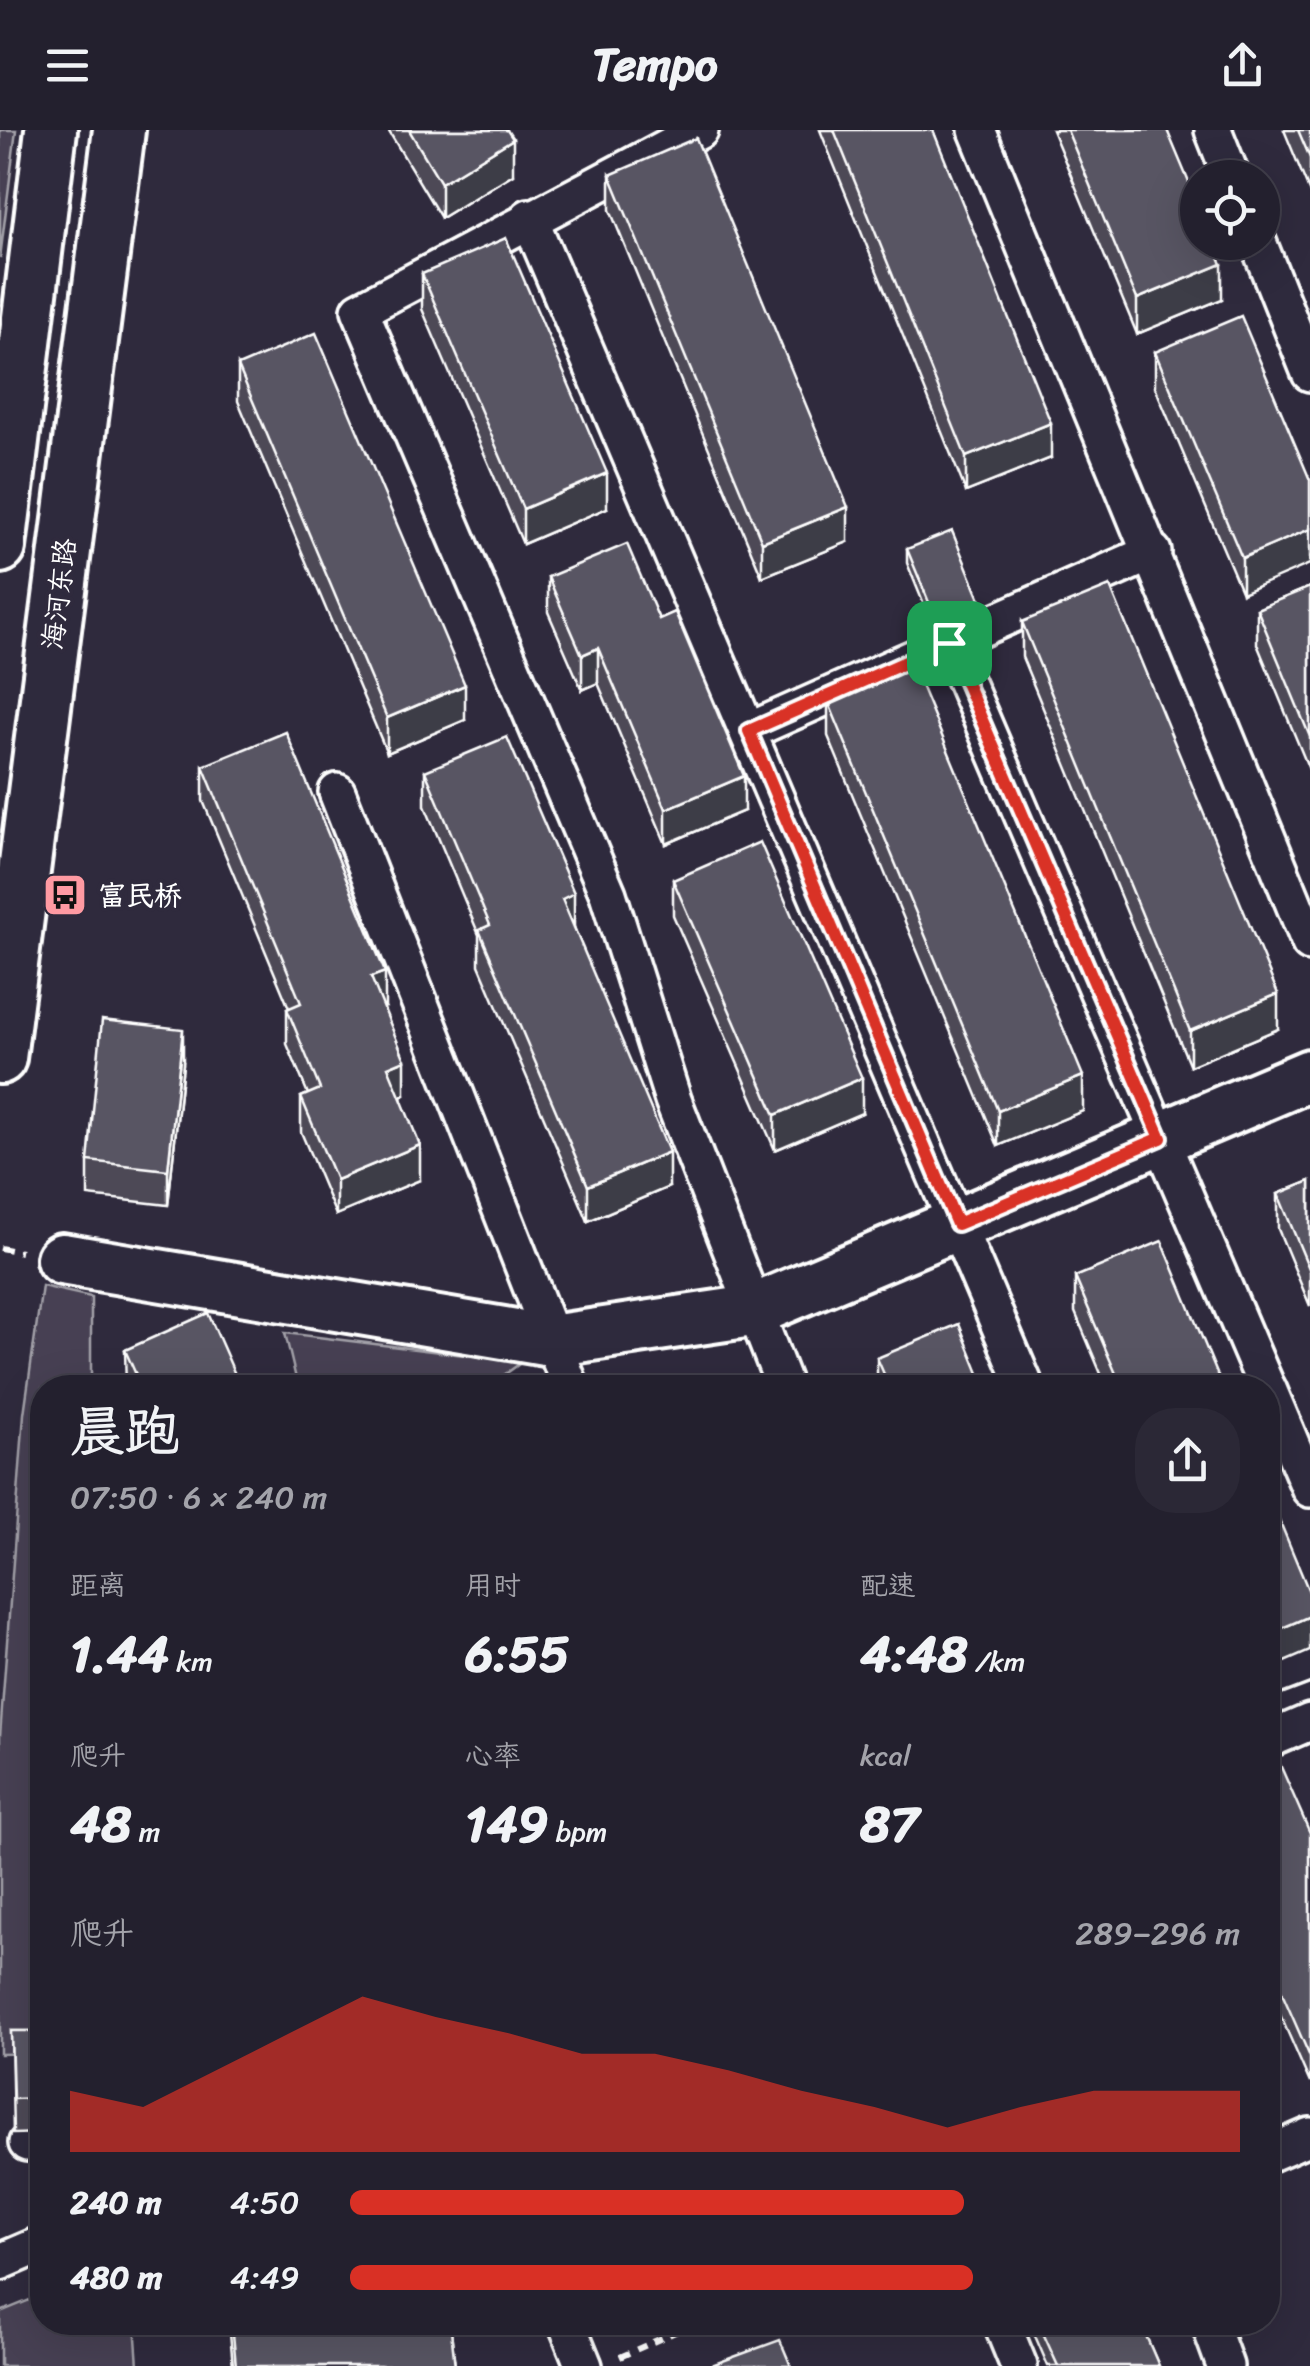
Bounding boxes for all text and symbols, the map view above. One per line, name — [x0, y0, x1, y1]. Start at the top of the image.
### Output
text: Tempo — [592, 25, 718, 105]
icon: menu — [40, 38, 95, 93]
icon: share — [1215, 38, 1270, 93]
map controls — [1180, 160, 1280, 260]
button: locate — [1180, 160, 1280, 260]
street label: 海河东路 — [28, 535, 90, 653]
pin — [907, 601, 992, 686]
icon: arrive — [922, 616, 977, 671]
place label: 富民桥 — [98, 871, 182, 920]
bus stop icon: 富民桥 — [42, 872, 88, 918]
text: 晨跑 — [70, 1383, 180, 1480]
button: share — [1135, 1408, 1240, 1513]
text: 07:50 · 6 × 240 m — [70, 1469, 327, 1526]
text: 距离 — [70, 1561, 126, 1610]
text: 用时 — [465, 1561, 521, 1610]
text: 配速 — [860, 1561, 916, 1610]
text: 1.44 — [70, 1610, 169, 1699]
text: 6:55 — [465, 1610, 570, 1699]
text: 4:48 — [860, 1610, 968, 1699]
text: km — [169, 1637, 213, 1686]
text: /km — [968, 1637, 1025, 1686]
text: 爬升 — [70, 1731, 126, 1780]
text: 心率 — [465, 1731, 521, 1780]
text: kcal — [860, 1731, 911, 1780]
text: 48 — [70, 1780, 131, 1869]
text: 149 — [465, 1780, 548, 1869]
text: 87 — [860, 1780, 919, 1869]
text: m — [131, 1807, 160, 1856]
text: bpm — [548, 1807, 607, 1856]
text: 爬升 — [70, 1905, 134, 1962]
text: 289–296 m — [1075, 1905, 1240, 1962]
text: 240 m — [70, 2174, 162, 2231]
text: 4:50 — [230, 2174, 299, 2231]
text: 480 m — [70, 2249, 162, 2306]
text: 4:49 — [230, 2249, 299, 2306]

